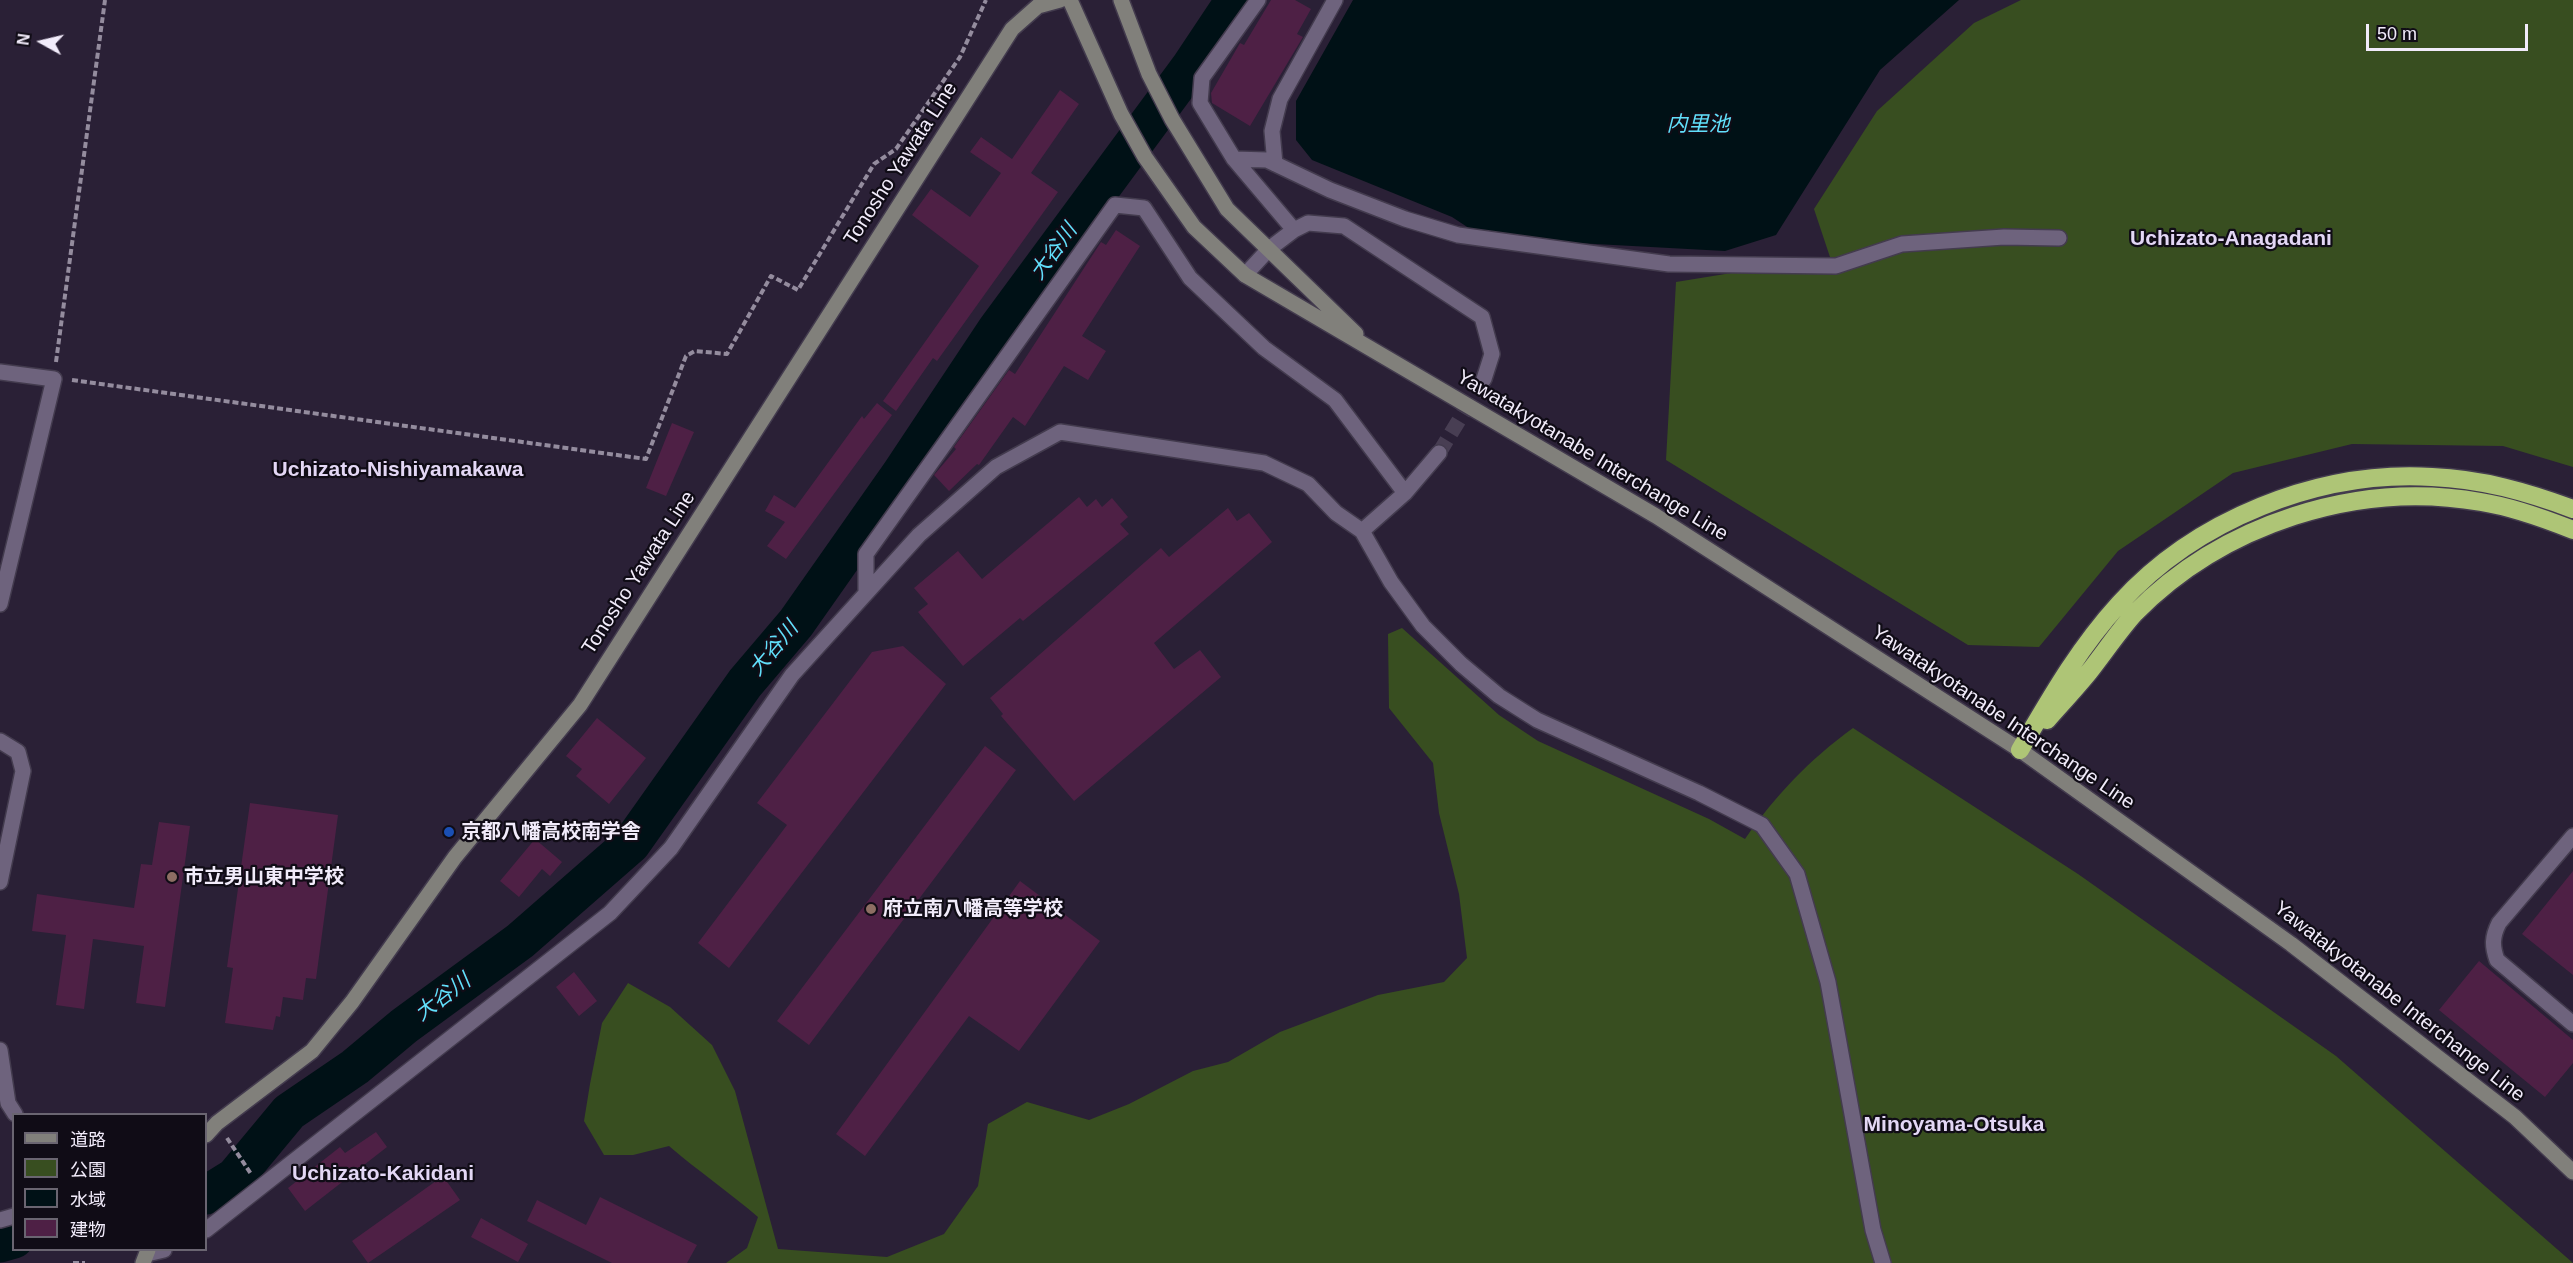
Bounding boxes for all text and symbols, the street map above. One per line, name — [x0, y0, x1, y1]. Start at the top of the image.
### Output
north arrow — [12, 12, 72, 72]
scale bar — [2369, 12, 2531, 50]
text: 50 m — [2377, 24, 2417, 44]
text: N — [14, 33, 33, 46]
street label: Tonosho Yawata Line — [839, 78, 963, 250]
water label: 内里池 — [1667, 112, 1729, 138]
water label: 大谷川 — [1025, 219, 1083, 285]
district label: Uchizato-Anagadani — [2130, 226, 2332, 252]
street label: Yawatakyotanabe Interchange Line — [1452, 365, 1732, 547]
district label: Uchizato-Nishiyamakawa — [273, 457, 523, 483]
street label: Tonosho Yawata Line — [577, 487, 701, 659]
water label: 大谷川 — [744, 617, 804, 681]
street label: Yawatakyotanabe Interchange Line — [1867, 621, 2139, 815]
place label: 京都八幡高校南学舎 — [461, 820, 641, 844]
marker: 京都八幡高校南学舎 — [442, 825, 456, 839]
place label: 市立男山東中学校 — [184, 865, 344, 889]
marker: 市立男山東中学校 — [165, 870, 179, 884]
street label: Yawatakyotanabe Interchange Line — [2269, 896, 2529, 1108]
place label: 府立南八幡高等学校 — [883, 897, 1063, 921]
marker: 府立南八幡高等学校 — [864, 902, 878, 916]
water label: 大谷川 — [410, 969, 476, 1027]
district label: Minoyama-Otsuka — [1864, 1112, 2044, 1138]
legend — [12, 1113, 207, 1251]
text: 道路 — [70, 1130, 106, 1150]
text: 公園 — [70, 1160, 106, 1180]
district label: Uchizato-Kakidani — [292, 1161, 474, 1187]
text: 水域 — [70, 1190, 106, 1210]
text: 建物 — [70, 1220, 106, 1240]

